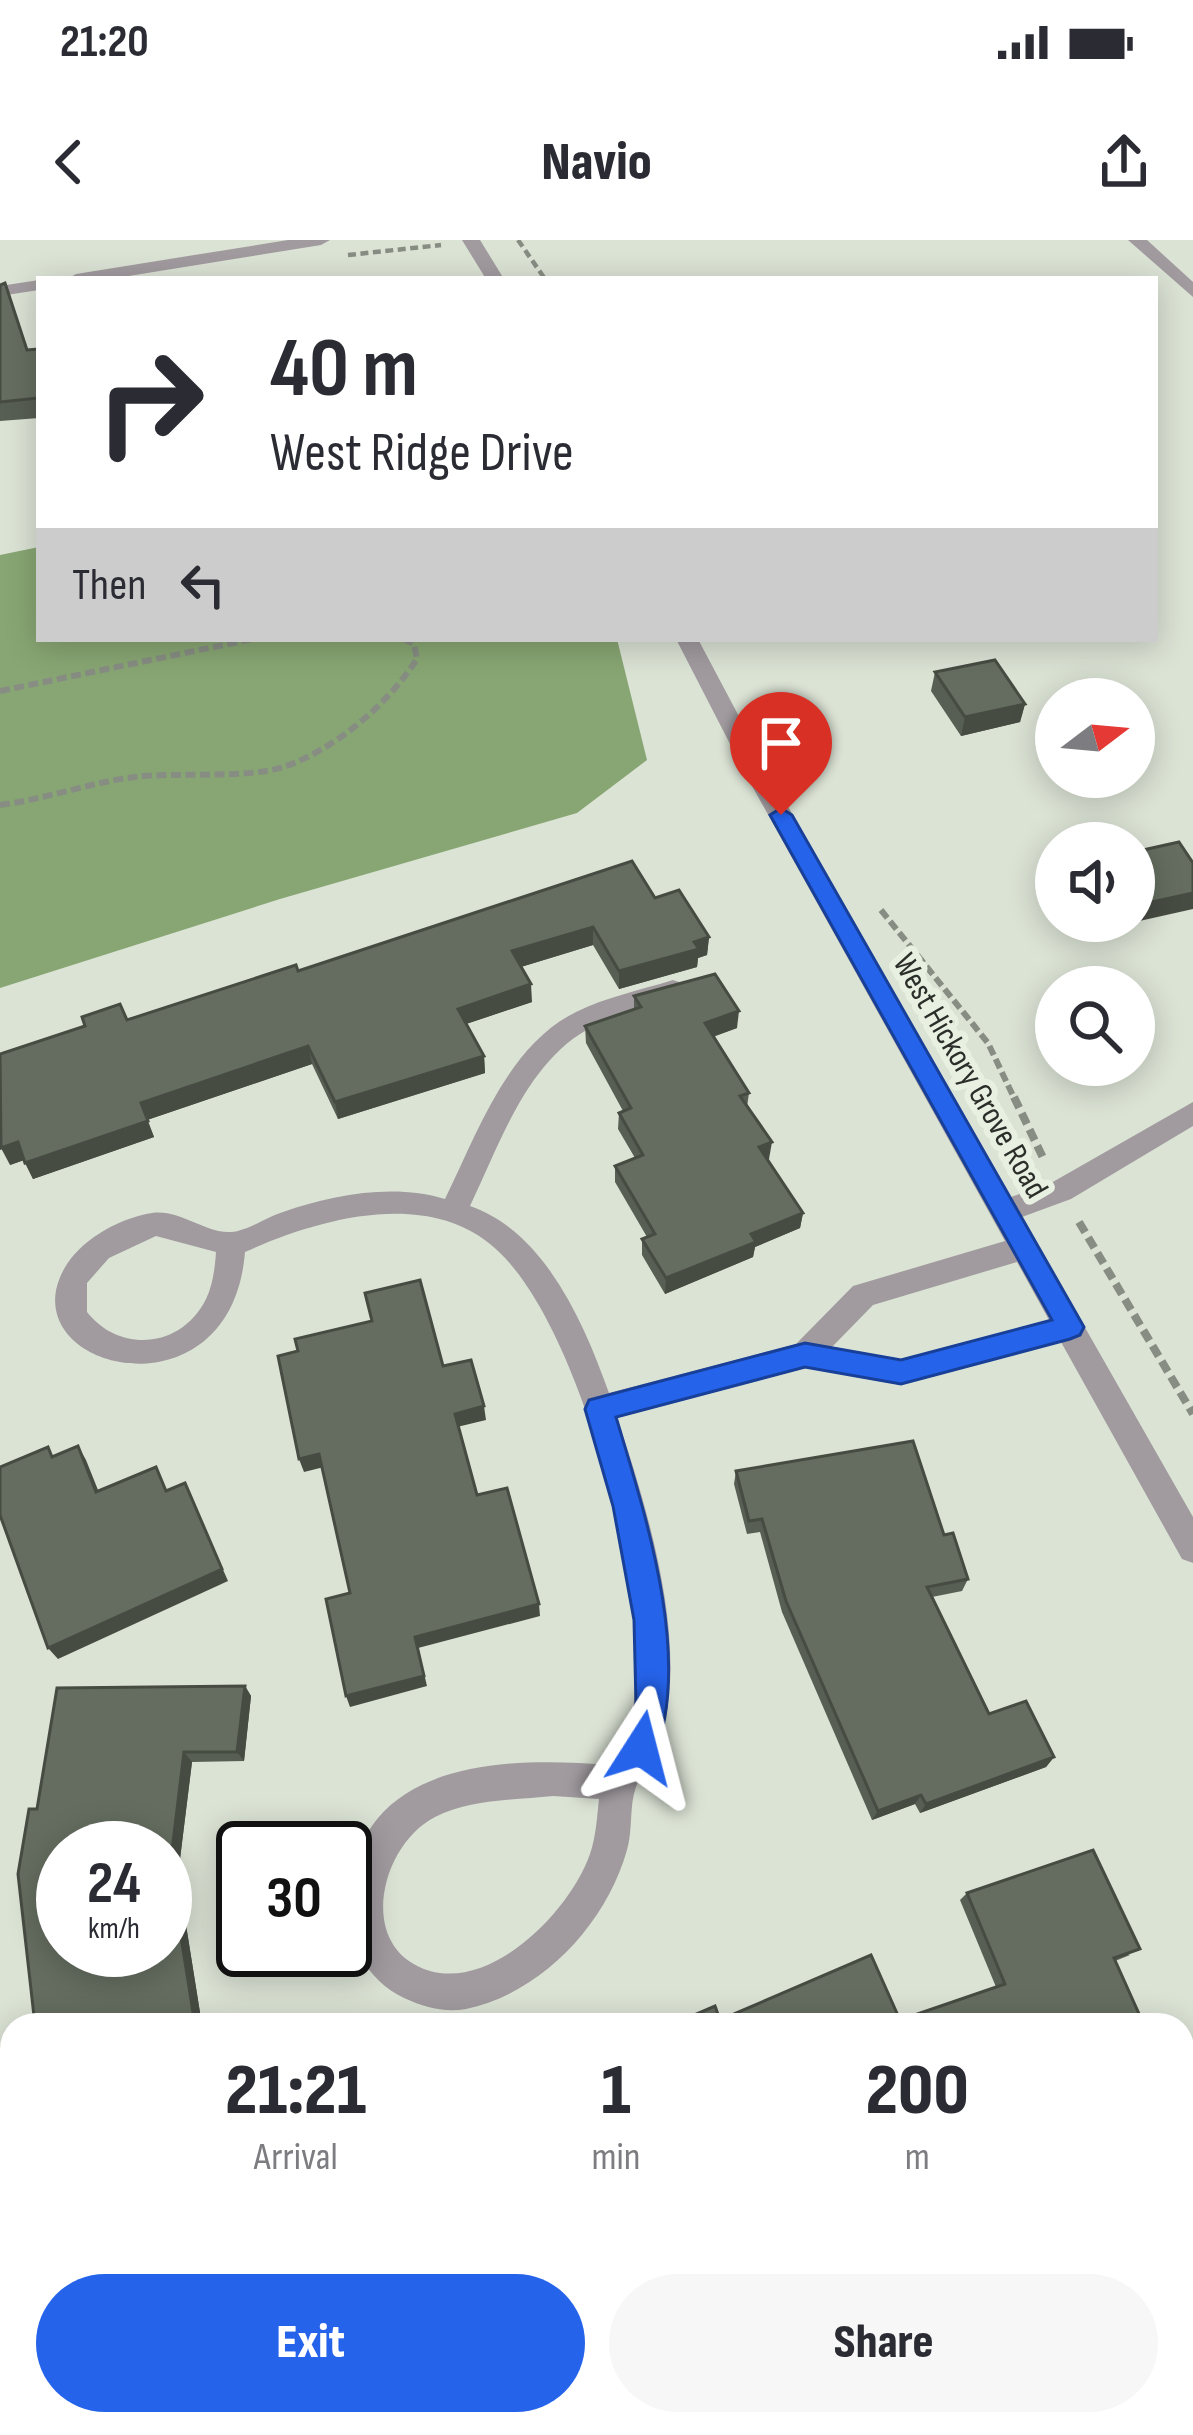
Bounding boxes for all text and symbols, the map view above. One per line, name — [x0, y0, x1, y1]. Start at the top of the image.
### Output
text: 21:20 — [60, 15, 149, 70]
icon: back — [36, 129, 102, 195]
icon: share — [1091, 129, 1157, 195]
text: Navio — [541, 130, 652, 195]
text: 40 m — [270, 319, 418, 420]
icon: right — [72, 324, 228, 480]
text: West Ridge Drive — [270, 421, 574, 486]
icon: left — [170, 552, 236, 618]
text: Then — [72, 558, 146, 613]
north arrow — [1035, 678, 1155, 798]
map controls — [1035, 678, 1155, 1086]
pin — [730, 692, 832, 815]
icon: arrive — [748, 710, 814, 776]
button: sound — [1035, 822, 1155, 942]
street label: West Hickory Grove Road — [884, 947, 1056, 1205]
button: search — [1035, 966, 1155, 1086]
position arrow — [578, 1685, 704, 1811]
speed limit sign: 30 — [216, 1821, 372, 1977]
text: 24 — [87, 1848, 141, 1920]
text: km/h — [88, 1911, 140, 1947]
text: 21:21 — [225, 2048, 366, 2135]
text: 1 — [601, 2048, 631, 2135]
text: 200 — [866, 2048, 969, 2135]
text: Arrival — [254, 2134, 338, 2181]
text: min — [592, 2134, 641, 2181]
text: m — [905, 2134, 930, 2181]
button: Exit — [36, 2274, 585, 2412]
button: Share — [609, 2274, 1158, 2412]

